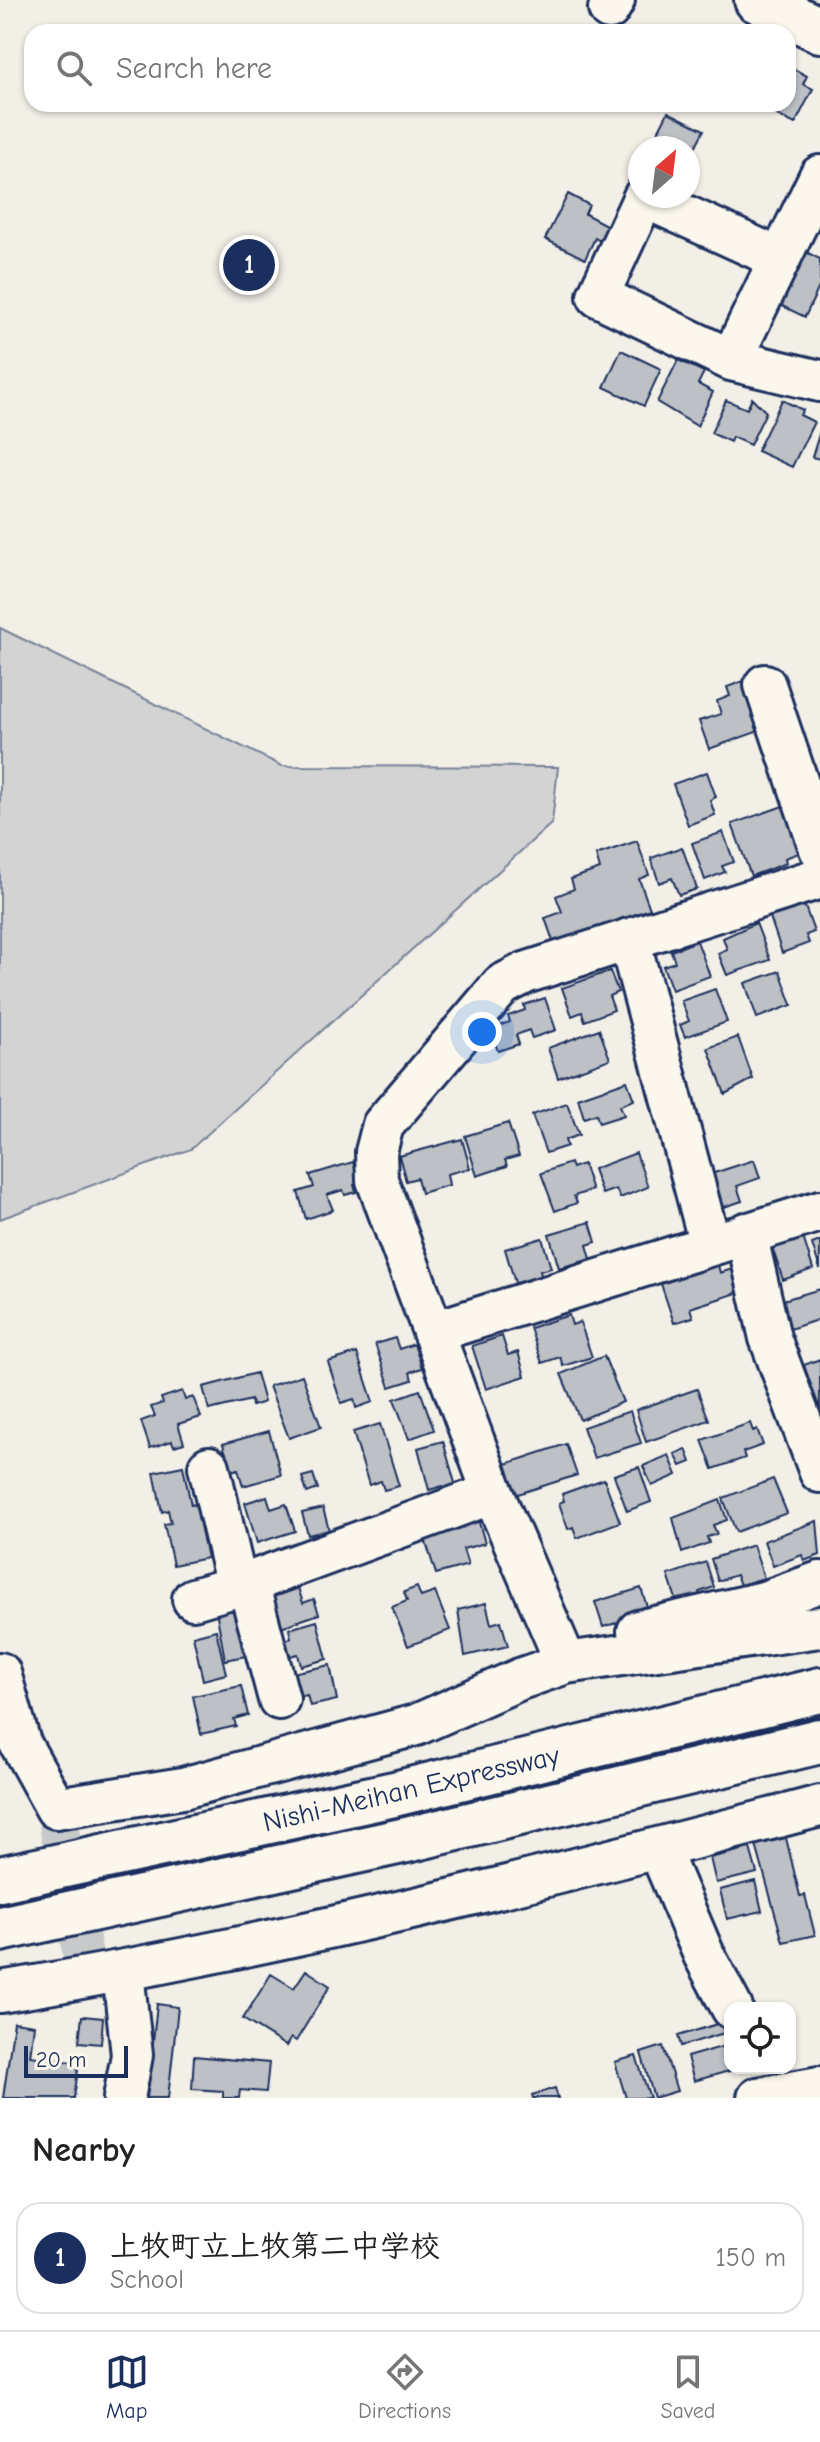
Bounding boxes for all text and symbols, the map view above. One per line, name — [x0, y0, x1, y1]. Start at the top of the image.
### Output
search box — [24, 24, 796, 112]
icon: search — [52, 46, 96, 90]
text: Search here — [116, 51, 272, 86]
north arrow — [628, 136, 700, 208]
pin: 1 — [223, 235, 275, 295]
your location — [462, 1012, 502, 1052]
street label: Nishi-Meihan Expressway — [260, 1739, 563, 1839]
map controls — [724, 2002, 796, 2074]
button: locate — [724, 2002, 796, 2074]
scale bar — [24, 2042, 128, 2078]
text: 20 m — [36, 2047, 86, 2073]
text: Nearby — [32, 2130, 135, 2170]
text: 上牧町立上牧第二中学校 — [110, 2229, 440, 2264]
text: 1 — [55, 2243, 65, 2273]
text: 150 m — [716, 2243, 786, 2273]
text: School — [110, 2265, 184, 2295]
tab: Map — [105, 2350, 149, 2424]
tab: Directions — [358, 2350, 451, 2424]
tab: Saved — [660, 2350, 715, 2424]

